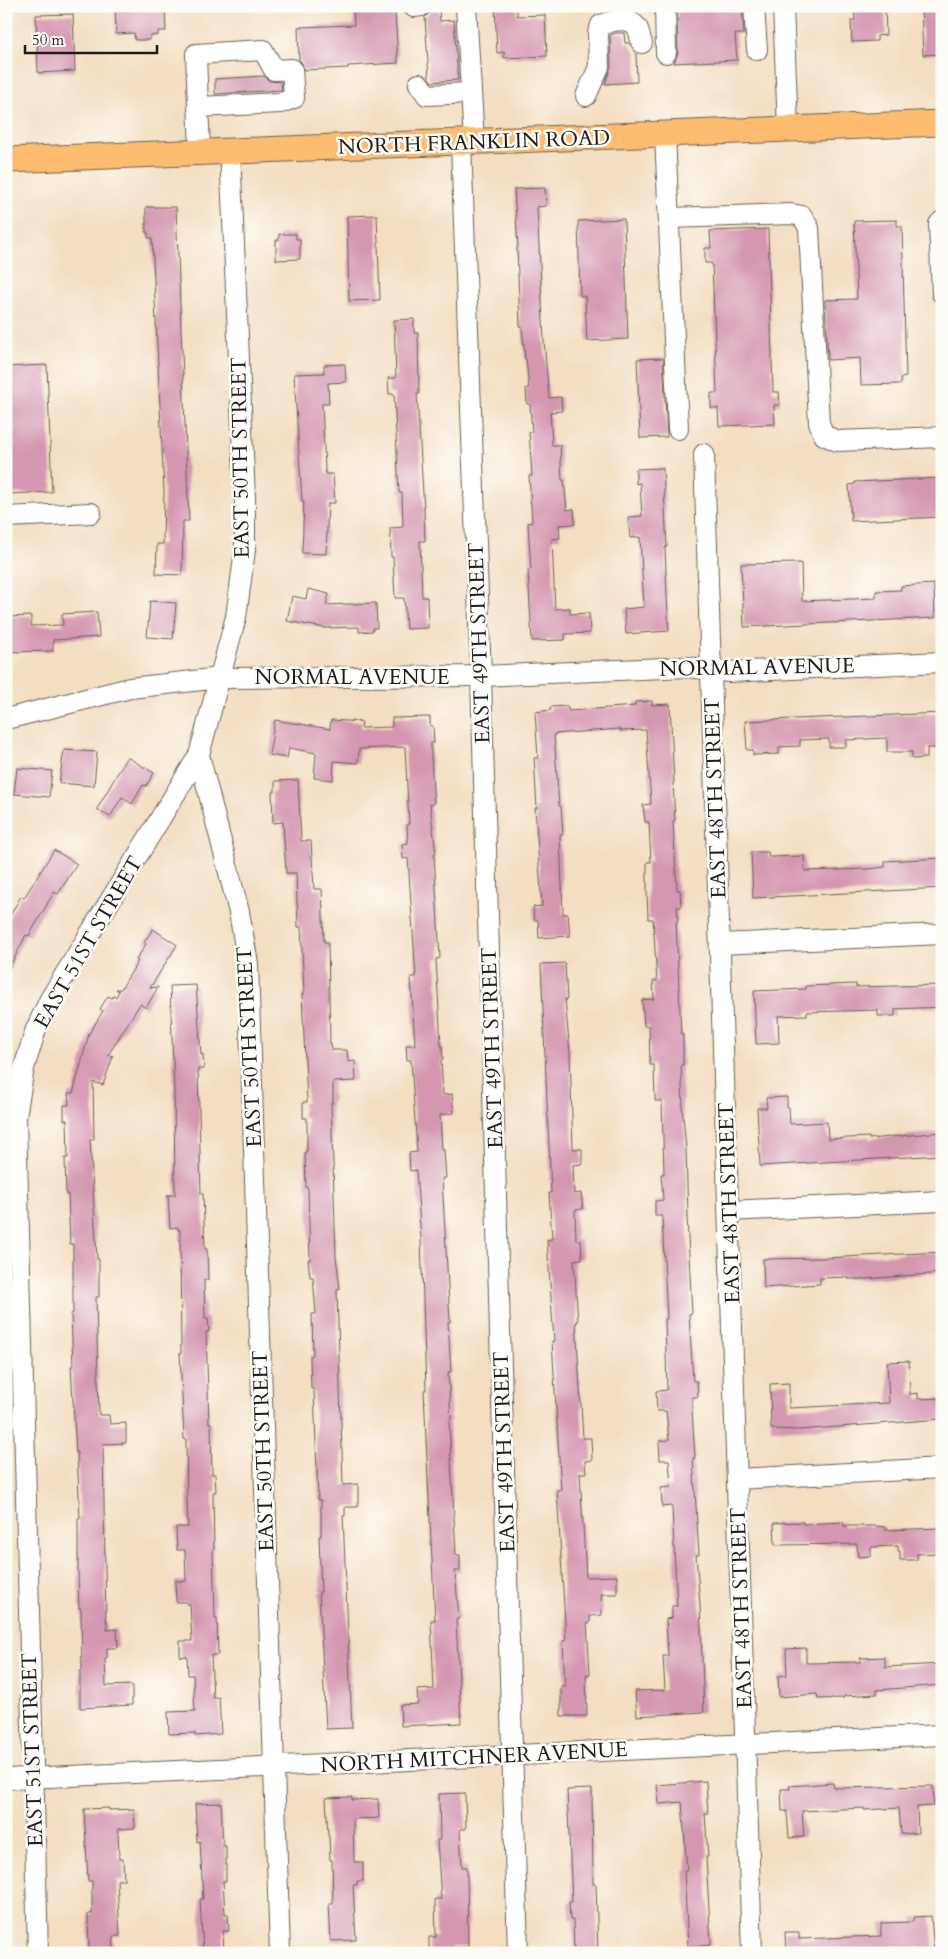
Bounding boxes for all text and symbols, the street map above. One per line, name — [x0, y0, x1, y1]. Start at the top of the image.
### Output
scale bar — [25, 22, 158, 54]
text: 50 m — [32, 30, 64, 50]
street label: NORTH FRANKLIN ROAD — [337, 123, 611, 162]
street label: EAST 50TH STREET — [224, 357, 257, 559]
street label: EAST 49TH STREET — [461, 542, 498, 744]
street label: NORMAL AVENUE — [659, 651, 855, 684]
street label: NORMAL AVENUE — [254, 663, 450, 692]
street label: EAST 48TH STREET — [697, 697, 734, 899]
street label: EAST 51ST STREET — [27, 851, 150, 1034]
street label: EAST 50TH STREET — [230, 946, 269, 1148]
street label: EAST 49TH STREET — [474, 947, 511, 1149]
street label: EAST 48TH STREET — [711, 1102, 748, 1304]
street label: EAST 50TH STREET — [245, 1350, 282, 1552]
street label: EAST 49TH STREET — [486, 1351, 523, 1553]
street label: EAST 48TH STREET — [723, 1507, 760, 1709]
street label: EAST 51ST STREET — [15, 1652, 50, 1848]
street label: NORTH MITCHNER AVENUE — [320, 1735, 628, 1780]

